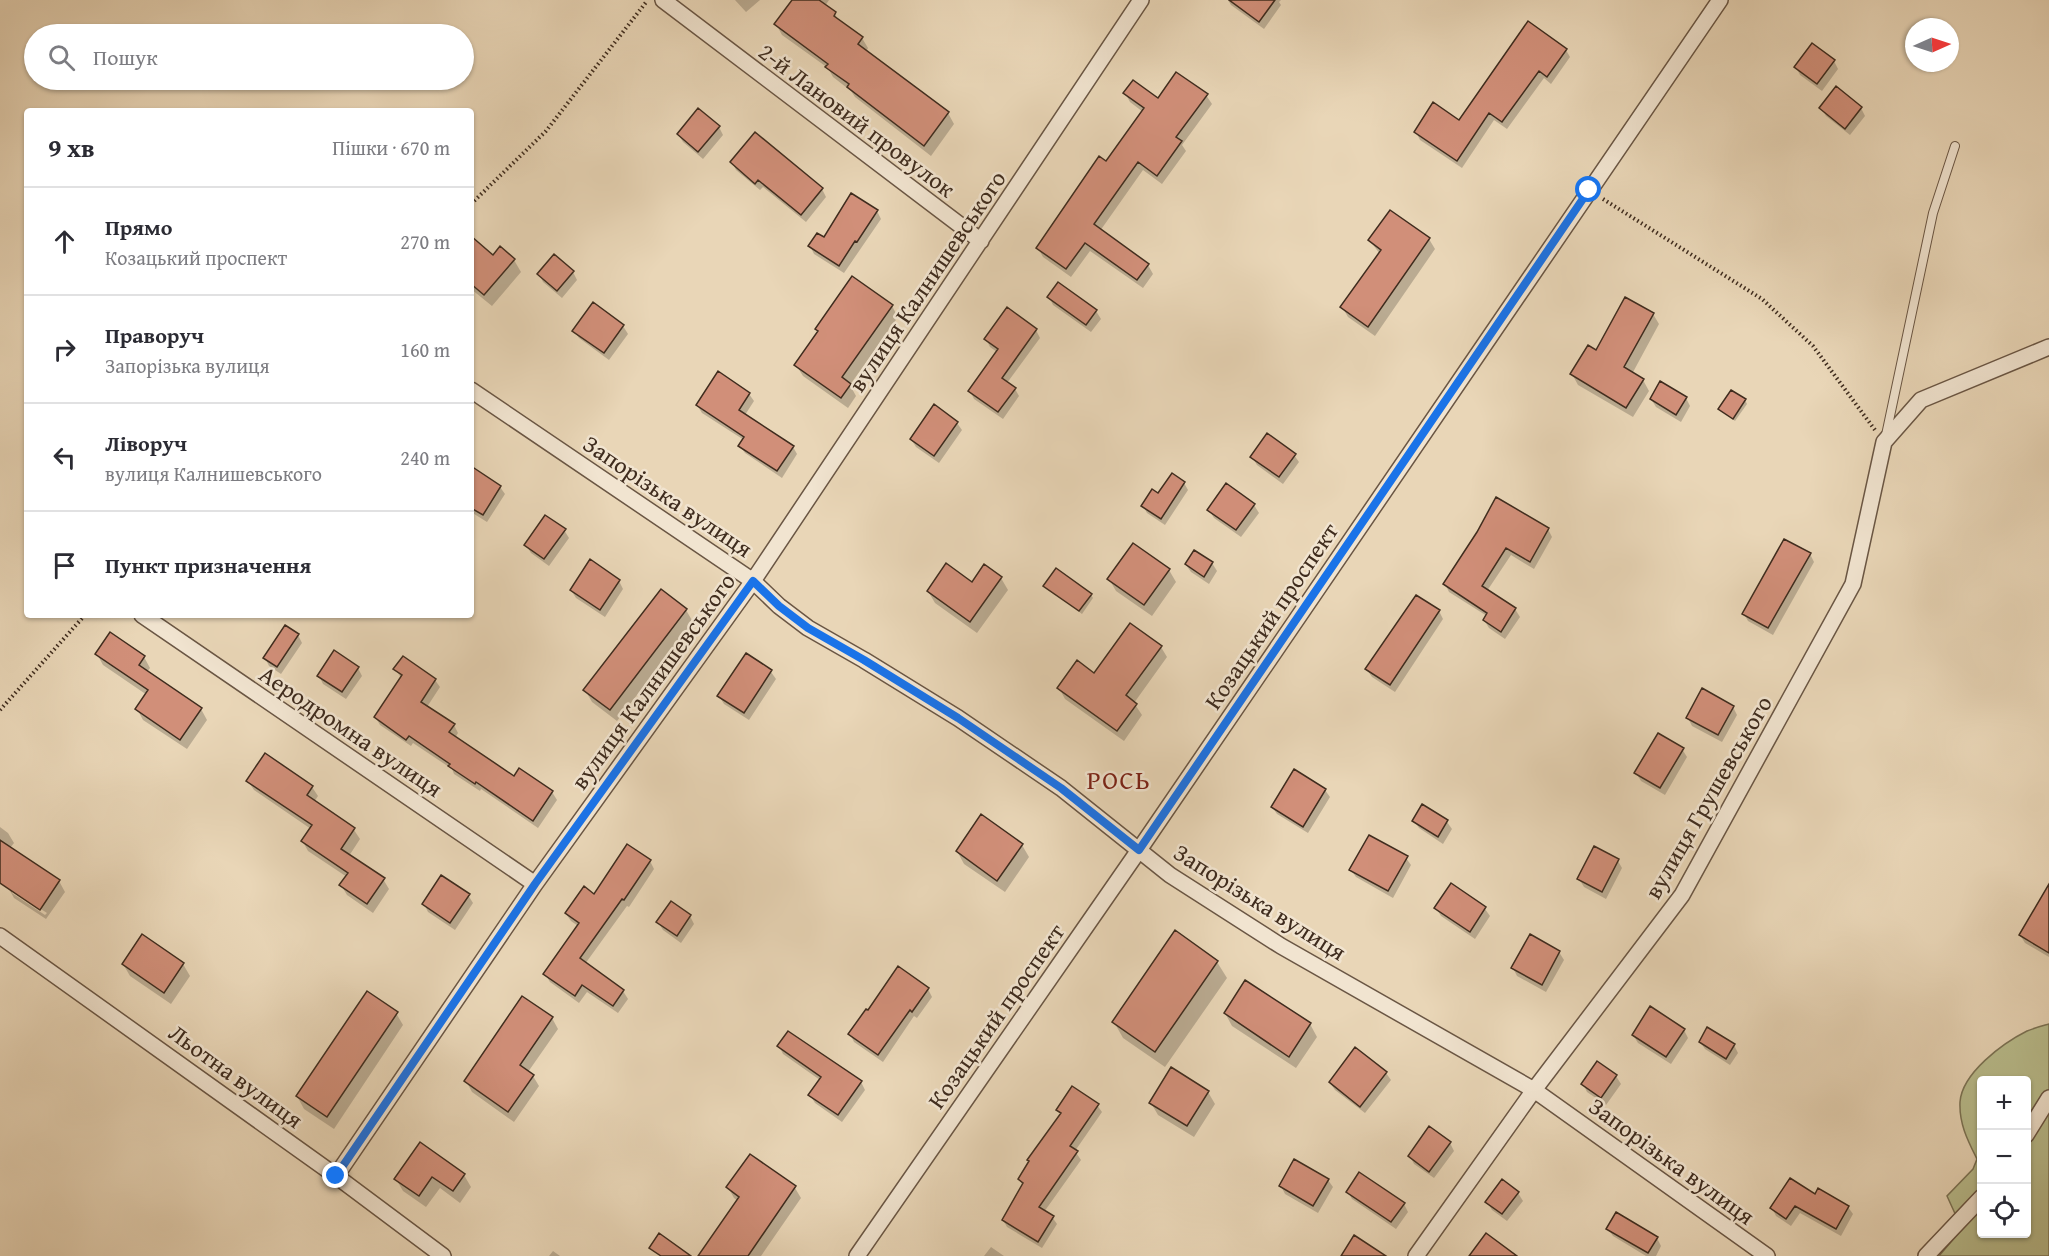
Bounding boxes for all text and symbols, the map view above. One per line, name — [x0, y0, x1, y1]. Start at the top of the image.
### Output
north arrow — [1905, 18, 1959, 72]
search box — [24, 24, 474, 90]
street label: 2-й Лановий провулок — [751, 34, 963, 206]
icon: search — [45, 41, 78, 74]
text: Пошук — [93, 41, 158, 73]
text: 9 хв — [48, 128, 95, 167]
text: Пішки · 670 m — [332, 133, 450, 162]
street label: вулиця Калнишевського — [840, 163, 1014, 399]
route start — [1575, 176, 1601, 202]
text: Прямо — [105, 211, 172, 243]
icon: ahead — [48, 225, 81, 258]
text: 270 m — [400, 227, 450, 256]
text: Козацький проспект — [105, 243, 287, 272]
text: Праворуч — [105, 319, 204, 351]
icon: right — [48, 333, 81, 366]
text: 160 m — [400, 335, 450, 364]
text: Запорізька вулиця — [105, 351, 270, 380]
street label: Запорізька вулиця — [576, 426, 760, 566]
text: Ліворуч — [105, 427, 187, 459]
icon: left — [48, 441, 81, 474]
text: 240 m — [400, 443, 450, 472]
text: вулиця Калнишевського — [105, 459, 322, 488]
street label: Козацький проспект — [1195, 515, 1347, 716]
icon: arrive — [48, 549, 81, 582]
text: Пункт призначення — [105, 549, 311, 581]
street label: вулиця Калнишевського — [562, 565, 744, 797]
street label: Аеродромна вулиця — [252, 657, 450, 805]
street label: вулиця Грушевського — [1635, 689, 1781, 905]
district label: РОСЬ — [1087, 760, 1151, 799]
street label: Запорізька вулиця — [1167, 835, 1353, 969]
street label: Козацький проспект — [919, 916, 1073, 1116]
street label: Льотна вулиця — [162, 1015, 310, 1137]
map controls — [1977, 1076, 2031, 1238]
button: + — [1977, 1076, 2031, 1130]
street label: Запорізька вулиця — [1582, 1089, 1762, 1233]
button: − — [1977, 1130, 2031, 1184]
route end — [322, 1162, 348, 1188]
button: locate — [1977, 1184, 2031, 1238]

